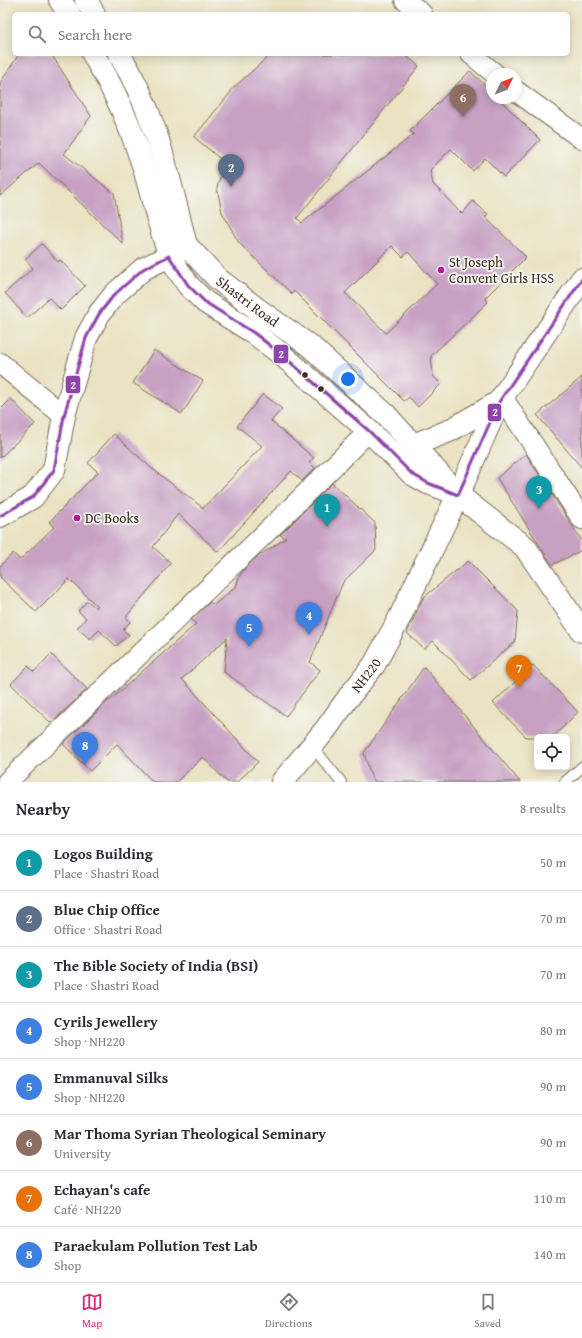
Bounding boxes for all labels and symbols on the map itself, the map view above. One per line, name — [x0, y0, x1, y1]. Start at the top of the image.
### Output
north arrow — [486, 68, 522, 104]
pin: 6 — [450, 84, 476, 117]
pin: 2 — [218, 154, 244, 187]
place label: St Joseph Convent Girls HSS — [449, 252, 554, 288]
marker: St Joseph Convent Girls HSS — [436, 265, 446, 275]
street label: Shastri Road — [212, 271, 283, 332]
line badge: 2 — [273, 344, 289, 364]
text: 2 — [278, 346, 284, 362]
your location — [338, 369, 358, 389]
unlabelled marker — [300, 370, 310, 380]
line badge: 2 — [65, 375, 81, 394]
text: 2 — [70, 377, 76, 393]
unlabelled marker — [316, 384, 326, 394]
line badge: 2 — [487, 403, 502, 422]
text: 2 — [492, 404, 498, 420]
pin: 3 — [526, 476, 552, 509]
pin: 1 — [314, 494, 340, 527]
place label: DC Books — [85, 508, 139, 528]
marker: DC Books — [72, 513, 82, 523]
pin: 4 — [296, 602, 322, 635]
pin: 5 — [236, 614, 262, 647]
street label: NH220 — [346, 654, 386, 697]
pin: 7 — [506, 655, 532, 688]
pin: 8 — [72, 732, 98, 765]

